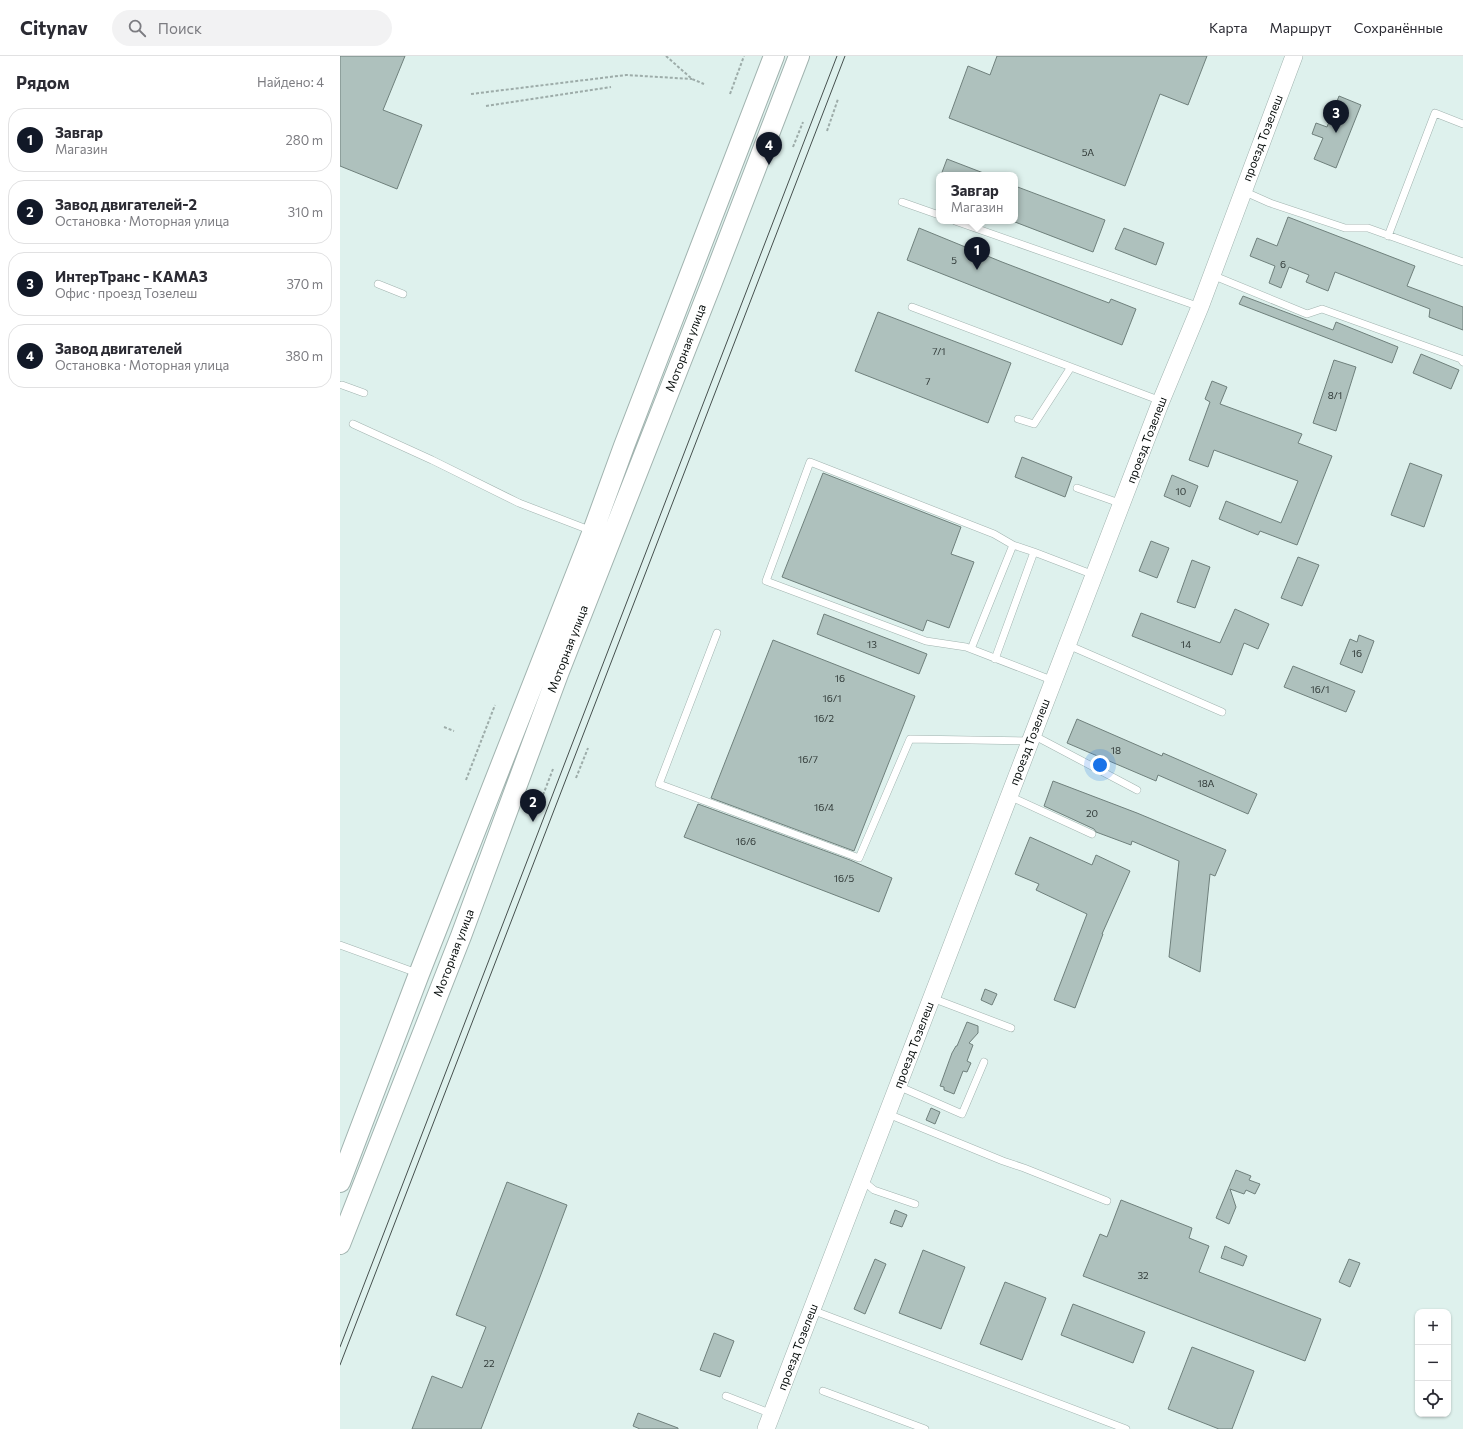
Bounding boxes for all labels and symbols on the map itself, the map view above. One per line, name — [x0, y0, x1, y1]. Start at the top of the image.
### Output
street label: проезд Тозелеш — [1239, 92, 1285, 183]
pin: 3 — [1323, 100, 1349, 133]
pin: 4 — [756, 132, 782, 165]
house number: 5А — [1082, 146, 1094, 158]
pin: 1 — [964, 237, 990, 270]
house number: 5 — [951, 254, 957, 266]
house number: 6 — [1280, 258, 1286, 270]
street label: Моторная улица — [662, 302, 708, 393]
house number: 7/1 — [932, 345, 946, 357]
house number: 7 — [925, 375, 931, 387]
house number: 8/1 — [1328, 389, 1342, 401]
street label: проезд Тозелеш — [1123, 394, 1169, 485]
house number: 10 — [1176, 485, 1186, 497]
street label: Моторная улица — [544, 603, 590, 694]
house number: 13 — [867, 638, 877, 650]
house number: 14 — [1181, 638, 1191, 650]
house number: 16 — [1352, 647, 1362, 659]
house number: 16 — [835, 672, 845, 684]
house number: 16/1 — [1311, 683, 1329, 695]
house number: 16/1 — [823, 692, 841, 704]
street label: проезд Тозелеш — [1006, 696, 1052, 787]
house number: 16/2 — [814, 712, 835, 724]
house number: 18 — [1111, 744, 1121, 756]
house number: 16/7 — [798, 753, 818, 765]
your location — [1090, 755, 1110, 775]
house number: 18А — [1197, 777, 1215, 789]
pin: 2 — [520, 789, 546, 822]
house number: 16/4 — [814, 801, 834, 813]
house number: 20 — [1086, 807, 1098, 819]
house number: 16/6 — [736, 835, 756, 847]
house number: 16/5 — [834, 872, 854, 884]
street label: Моторная улица — [430, 907, 476, 998]
street label: проезд Тозелеш — [890, 999, 936, 1090]
house number: 32 — [1137, 1269, 1149, 1281]
street label: проезд Тозелеш — [774, 1301, 820, 1392]
house number: 22 — [483, 1357, 495, 1369]

